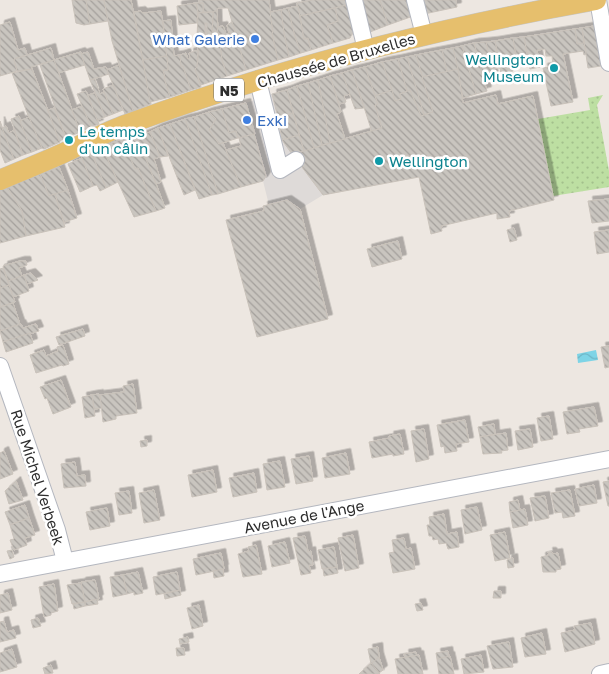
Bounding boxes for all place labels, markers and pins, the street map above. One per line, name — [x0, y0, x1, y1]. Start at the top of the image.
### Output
place label: What Galerie — [152, 30, 245, 48]
marker: What Galerie — [249, 33, 261, 45]
place label: Wellington Museum — [465, 50, 544, 85]
marker: Wellington Museum — [548, 62, 560, 74]
place label: Exki — [257, 111, 287, 129]
marker: Exki — [241, 114, 253, 126]
place label: Le temps d'un câlin — [79, 122, 148, 157]
marker: Le temps d'un câlin — [63, 134, 75, 146]
place label: Wellington — [389, 152, 468, 170]
marker: Wellington — [373, 155, 385, 167]

